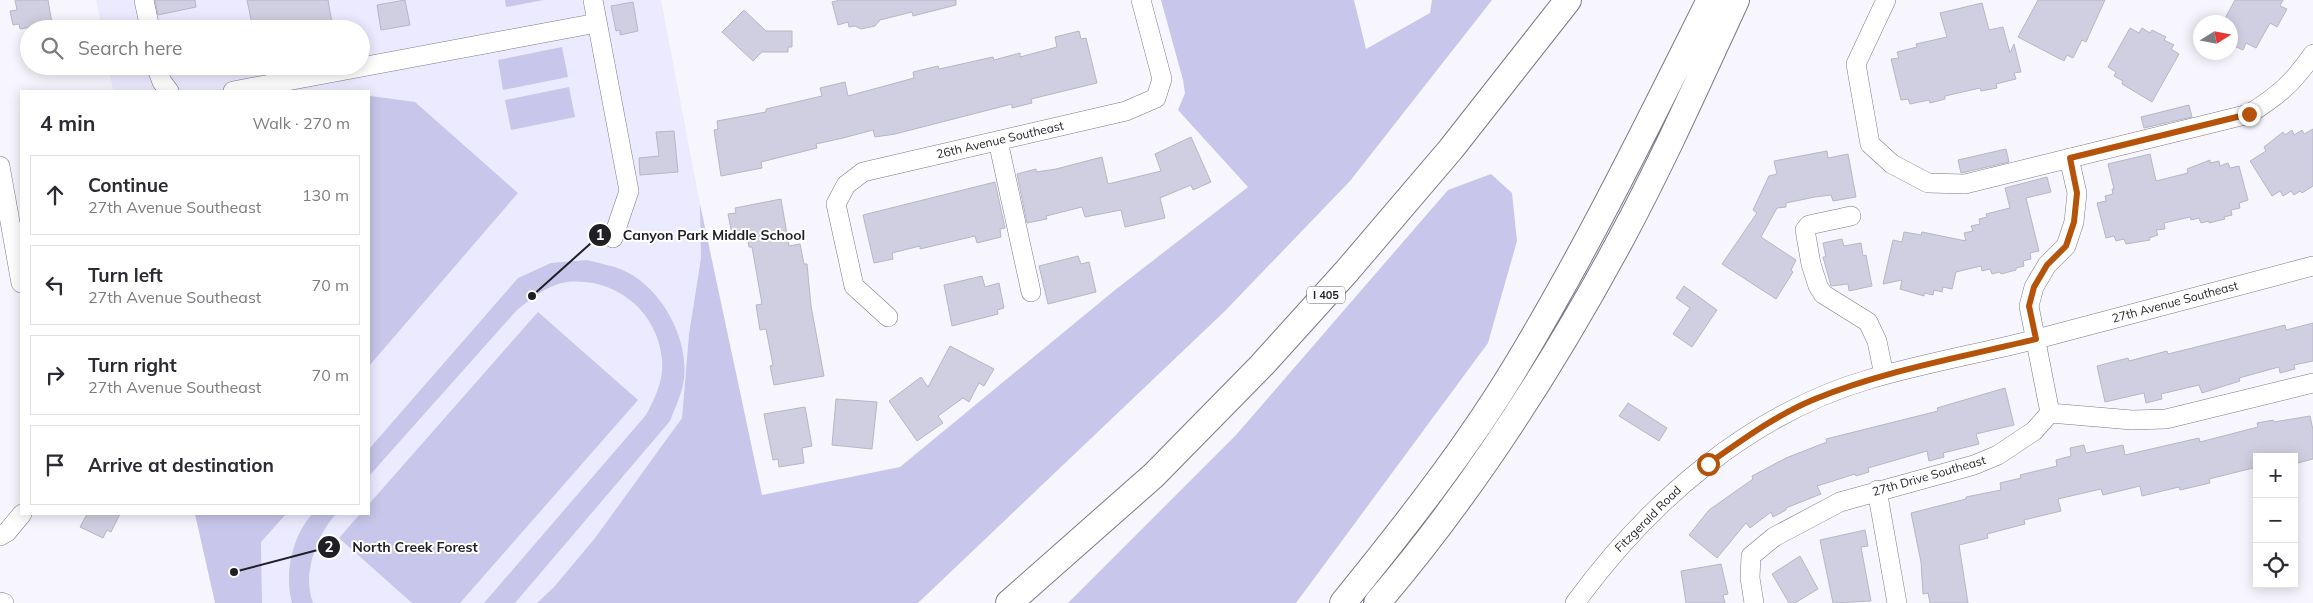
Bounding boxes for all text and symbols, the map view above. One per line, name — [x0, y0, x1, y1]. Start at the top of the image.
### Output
north arrow — [2193, 15, 2238, 60]
search box — [20, 20, 370, 75]
icon: search — [38, 34, 66, 62]
text: Search here — [78, 36, 182, 60]
route end — [2238, 103, 2261, 126]
text: 4 min — [40, 110, 95, 136]
text: Walk · 270 m — [252, 113, 350, 133]
street label: 26th Avenue Southeast — [935, 118, 1065, 161]
text: Continue — [88, 173, 168, 197]
icon: ahead — [41, 181, 69, 209]
text: 130 m — [302, 185, 349, 205]
text: 27th Avenue Southeast — [88, 197, 261, 217]
callout: Canyon Park Middle School — [588, 220, 815, 249]
text: 1 — [595, 225, 605, 244]
text: Canyon Park Middle School — [623, 226, 805, 244]
text: Turn left — [88, 263, 163, 287]
icon: left — [41, 271, 69, 299]
text: 70 m — [312, 275, 349, 295]
street label: 27th Avenue Southeast — [2110, 277, 2240, 326]
road number: I 405 — [1307, 286, 1345, 304]
text: 27th Avenue Southeast — [88, 287, 261, 307]
text: Turn right — [88, 353, 177, 377]
icon: right — [41, 361, 69, 389]
text: 70 m — [312, 365, 349, 385]
text: 27th Avenue Southeast — [88, 377, 261, 397]
icon: arrive — [41, 451, 69, 479]
street label: 27th Drive Southeast — [1870, 452, 1987, 499]
text: Arrive at destination — [88, 453, 274, 477]
route start — [1697, 453, 1720, 476]
map controls — [2253, 453, 2298, 588]
button: + — [2253, 453, 2298, 498]
street label: Fitzgerald Road — [1611, 482, 1684, 555]
button: − — [2253, 498, 2298, 543]
callout: North Creek Forest — [317, 532, 488, 561]
text: 2 — [324, 537, 334, 556]
text: North Creek Forest — [352, 538, 478, 556]
button: locate — [2253, 543, 2298, 588]

